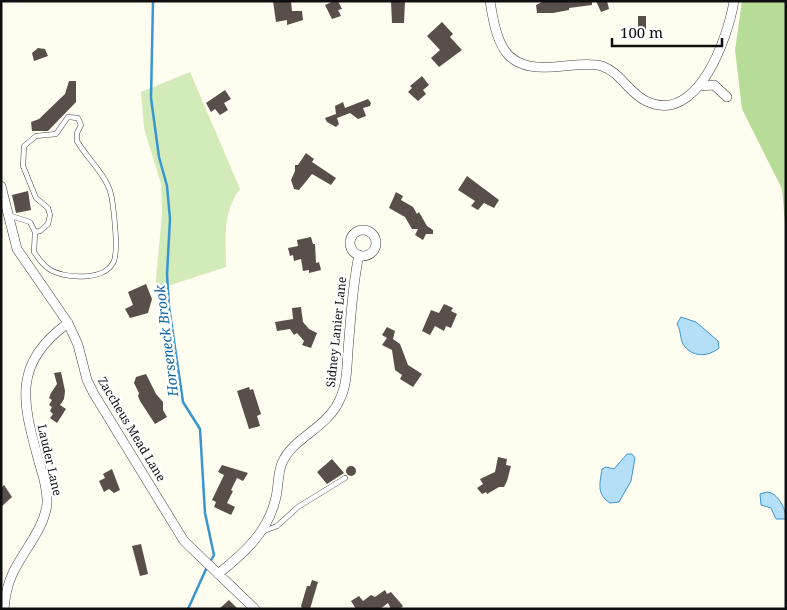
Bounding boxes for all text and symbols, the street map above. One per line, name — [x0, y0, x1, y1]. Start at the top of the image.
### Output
scale bar — [612, 15, 722, 47]
text: 100 m — [620, 22, 663, 42]
street label: Sidney Lanier Lane — [322, 276, 350, 388]
water label: Horseneck Brook — [150, 283, 182, 399]
street label: Zaccheus Mead Lane — [94, 374, 170, 484]
street label: Lauder Lane — [34, 423, 66, 497]

